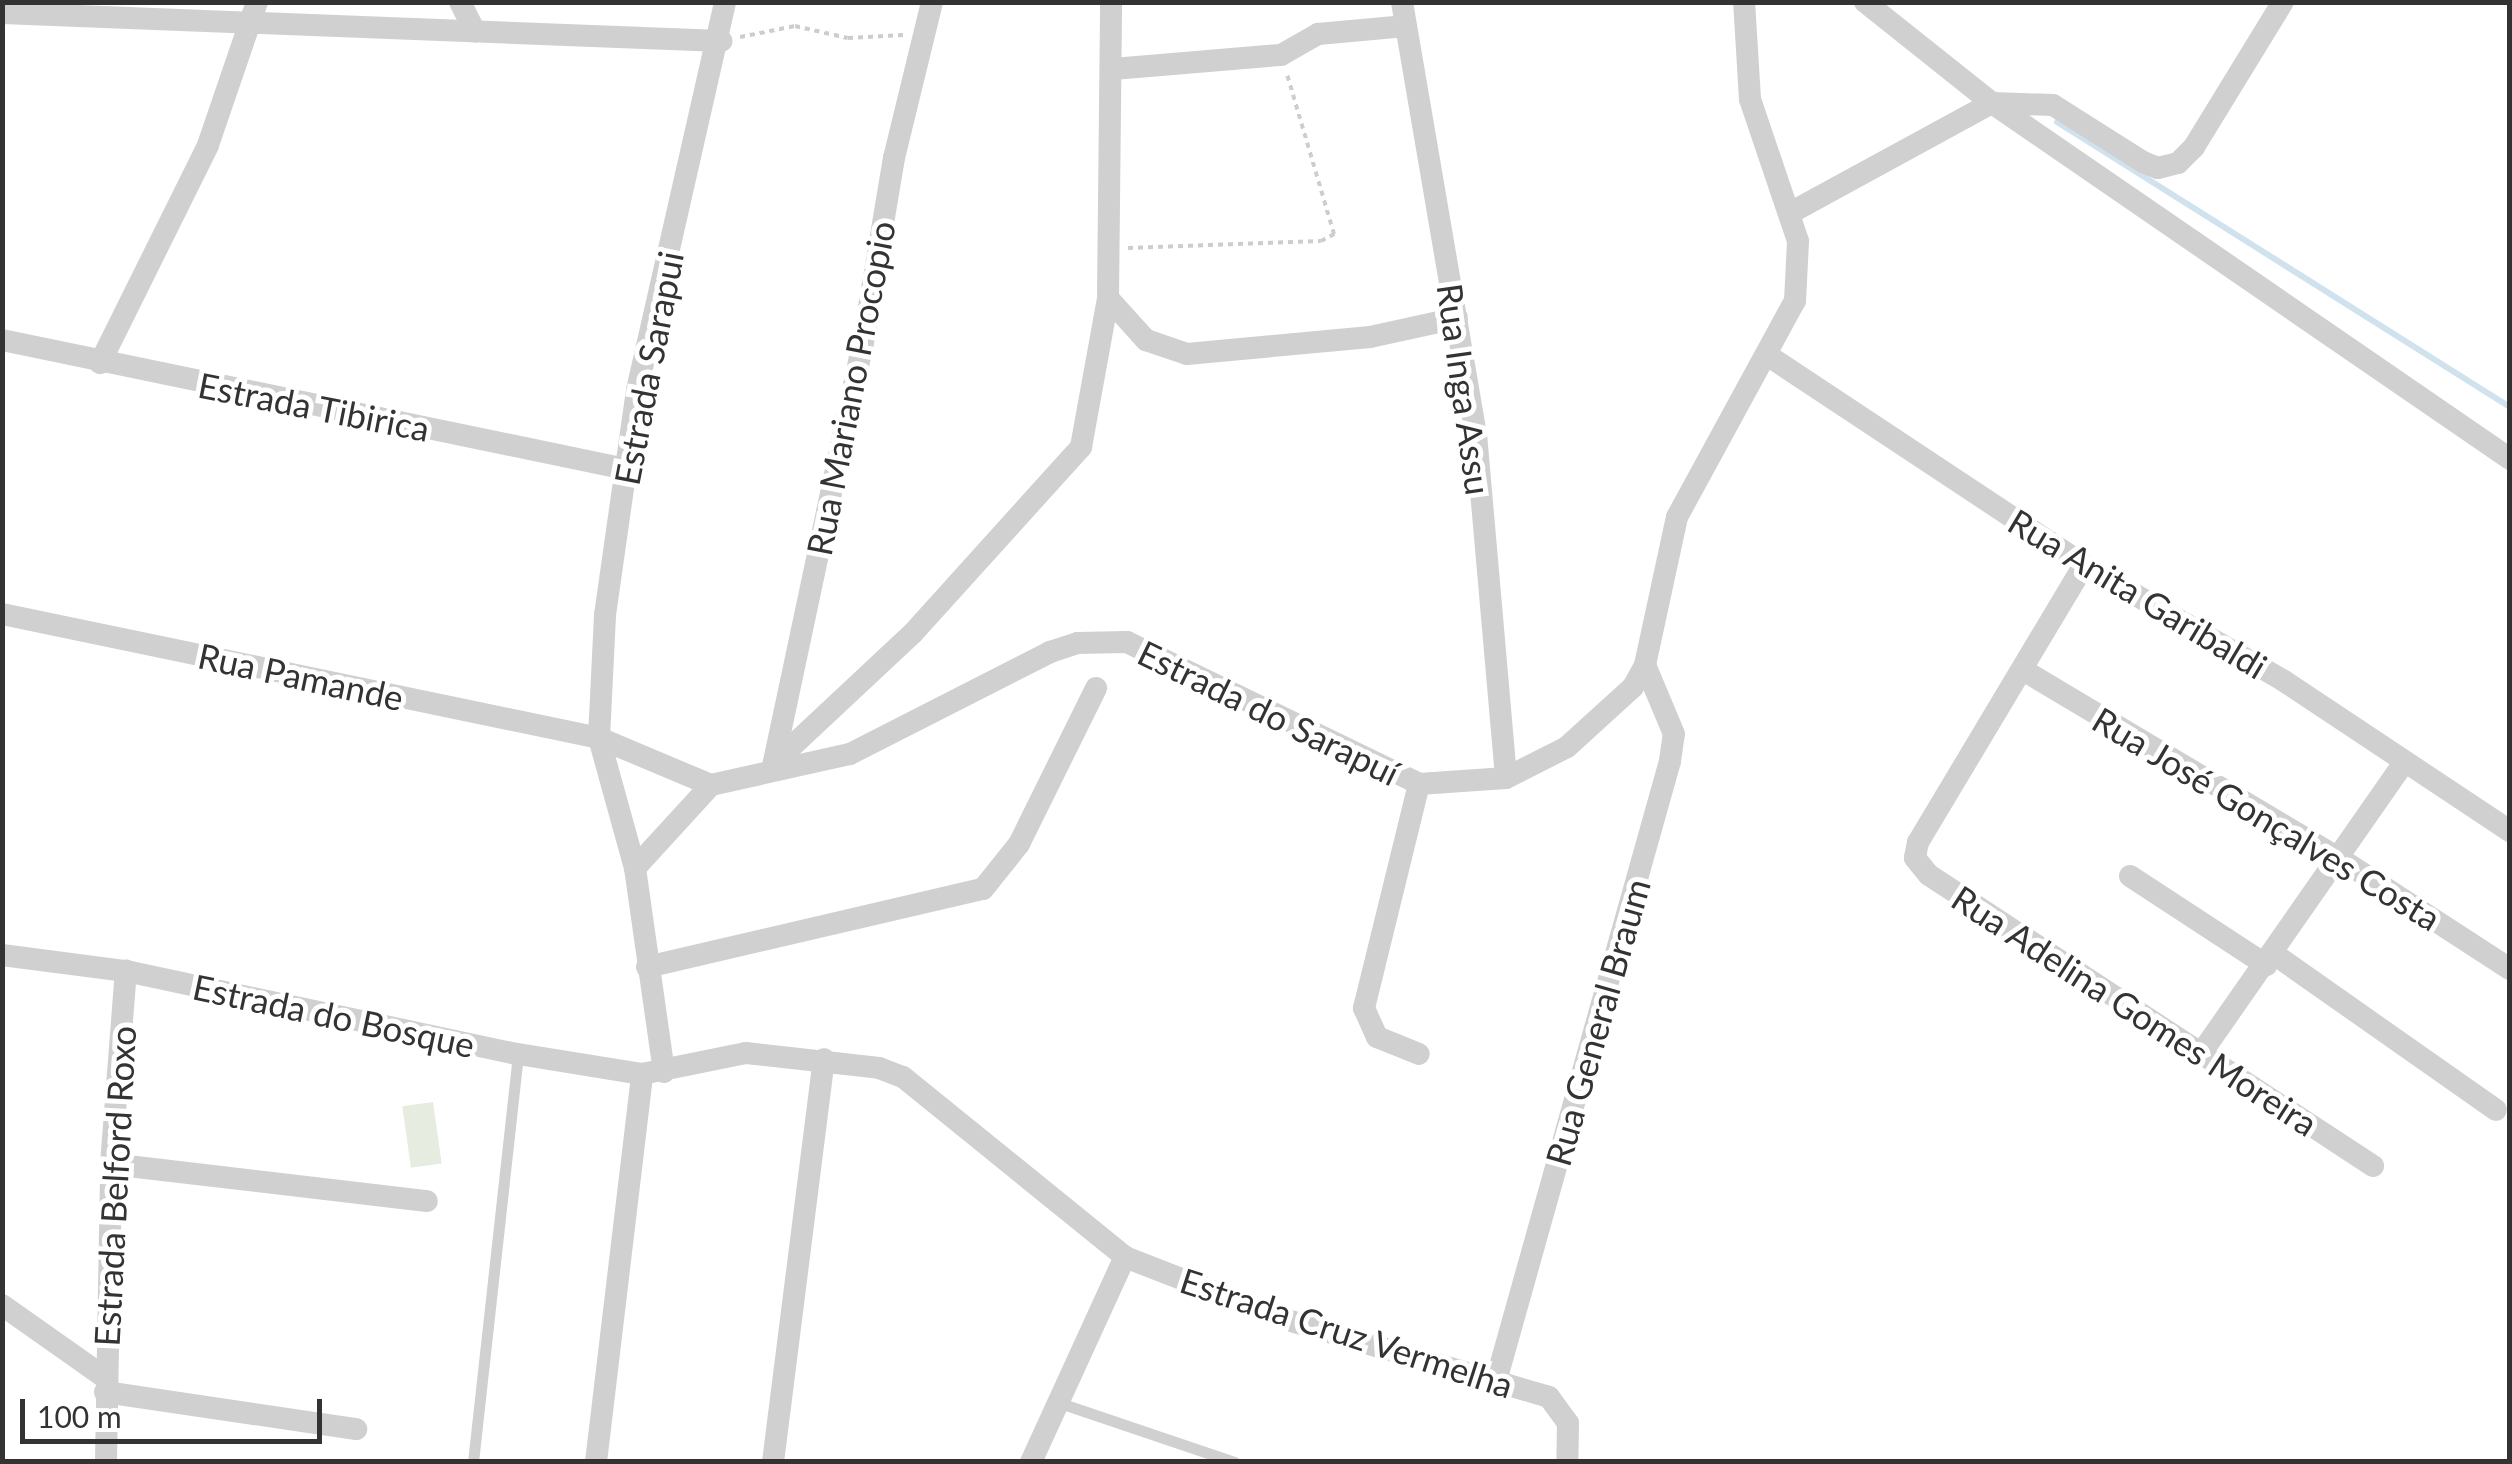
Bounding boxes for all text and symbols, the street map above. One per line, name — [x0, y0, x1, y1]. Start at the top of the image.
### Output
street label: Rua Mariano Procopio — [797, 217, 903, 559]
street label: Estrada Sarapui — [605, 248, 691, 488]
street label: Rua Inga Assu — [1429, 280, 1501, 498]
street label: Estrada Tibirica — [194, 363, 434, 449]
street label: Rua Anita Garibaldi — [2001, 499, 2275, 687]
street label: Estrada do Sarapuí — [1132, 631, 1406, 793]
street label: Rua Pamande — [195, 634, 407, 718]
street label: Rua José Gonçalves Costa — [2085, 697, 2449, 939]
street label: Rua General Braum — [1536, 874, 1658, 1170]
street label: Rua Adelina Gomes Moreira — [1944, 876, 2326, 1144]
street label: Estrada do Bosque — [189, 965, 479, 1065]
street label: Estrada Belford Roxo — [85, 1025, 143, 1347]
street label: Estrada Cruz Vermelha — [1175, 1258, 1519, 1406]
scale bar — [25, 1379, 328, 1441]
text: 100 m — [37, 1398, 122, 1434]

